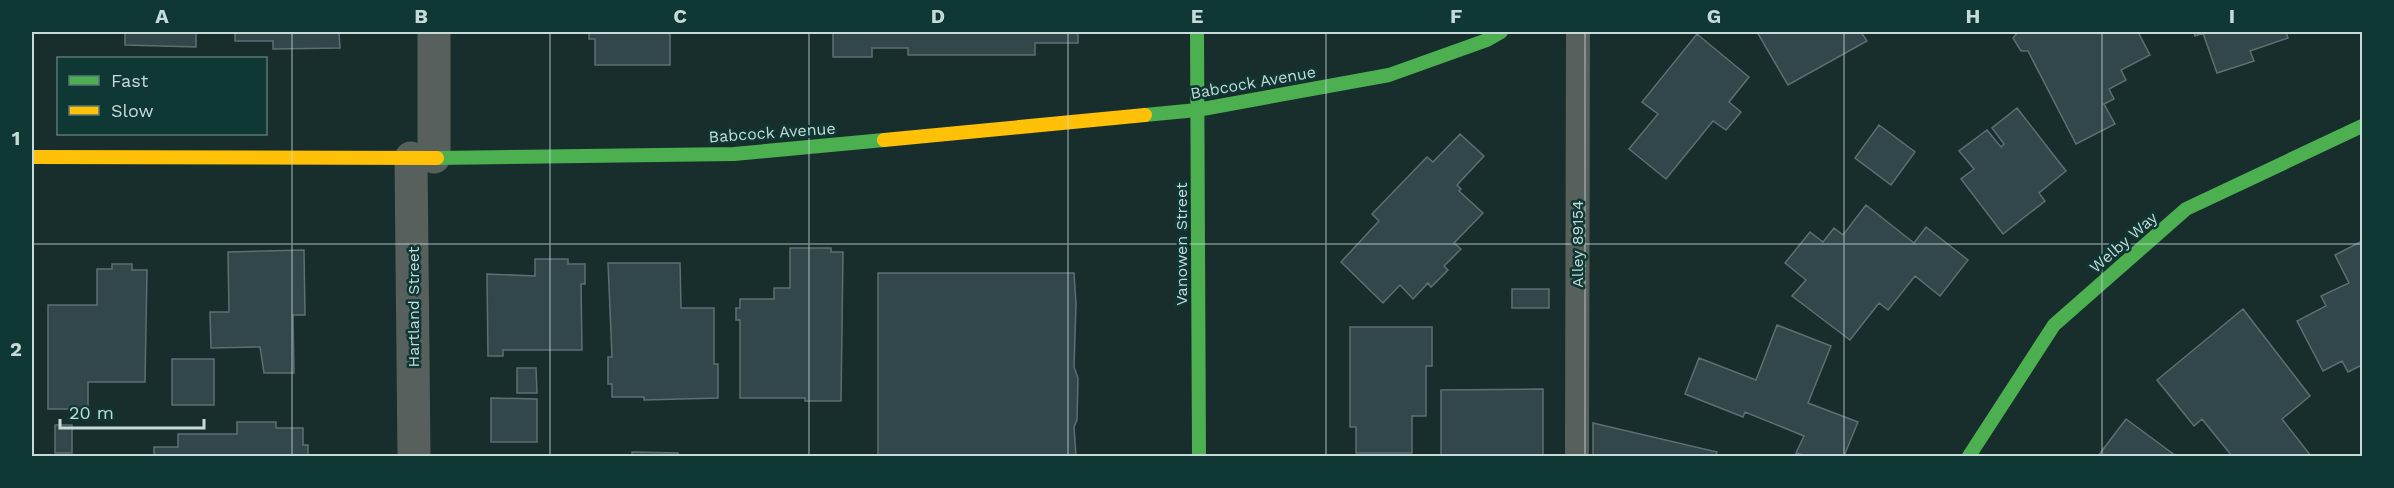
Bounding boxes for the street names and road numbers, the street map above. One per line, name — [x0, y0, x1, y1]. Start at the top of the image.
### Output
street label: Babcock Avenue — [1189, 62, 1317, 103]
street label: Babcock Avenue — [708, 119, 836, 146]
street label: Vanowen Street — [1172, 182, 1191, 306]
street label: Alley 89154 — [1568, 200, 1587, 288]
street label: Welby Way — [2086, 207, 2162, 277]
street label: Hartland Street — [404, 246, 423, 367]

